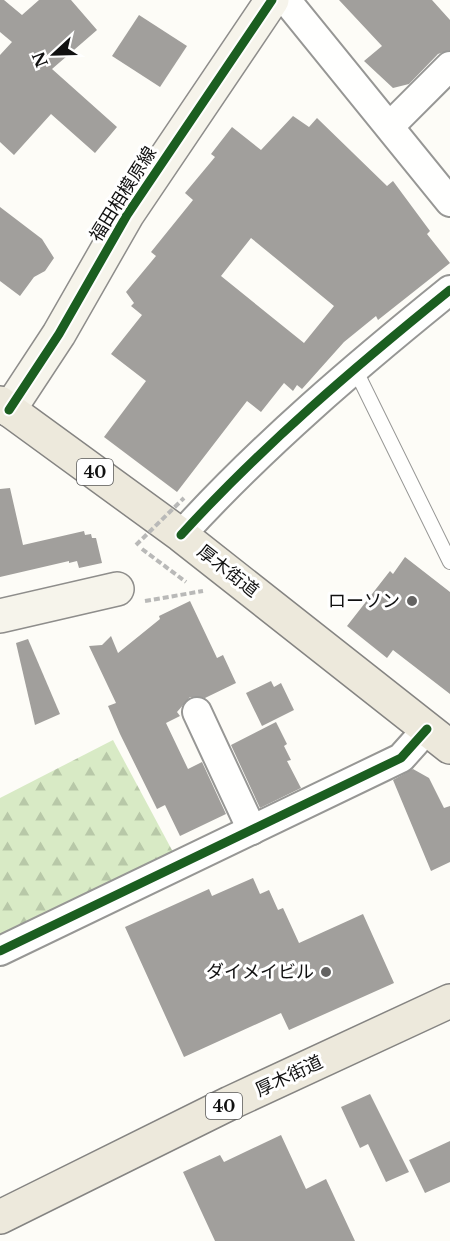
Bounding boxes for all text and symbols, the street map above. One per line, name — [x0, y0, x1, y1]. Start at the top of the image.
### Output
north arrow — [24, 24, 84, 84]
text: N — [28, 49, 52, 70]
street label: 福田相模原線 — [85, 142, 161, 246]
road number: 40 — [77, 459, 113, 485]
street label: 厚木街道 — [193, 540, 263, 602]
place label: ローソン — [328, 590, 400, 612]
marker: ローソン — [405, 594, 419, 608]
place label: ダイメイビル — [206, 961, 314, 983]
marker: ダイメイビル — [319, 965, 333, 979]
street label: 厚木街道 — [252, 1051, 326, 1101]
road number: 40 — [206, 1093, 242, 1119]

